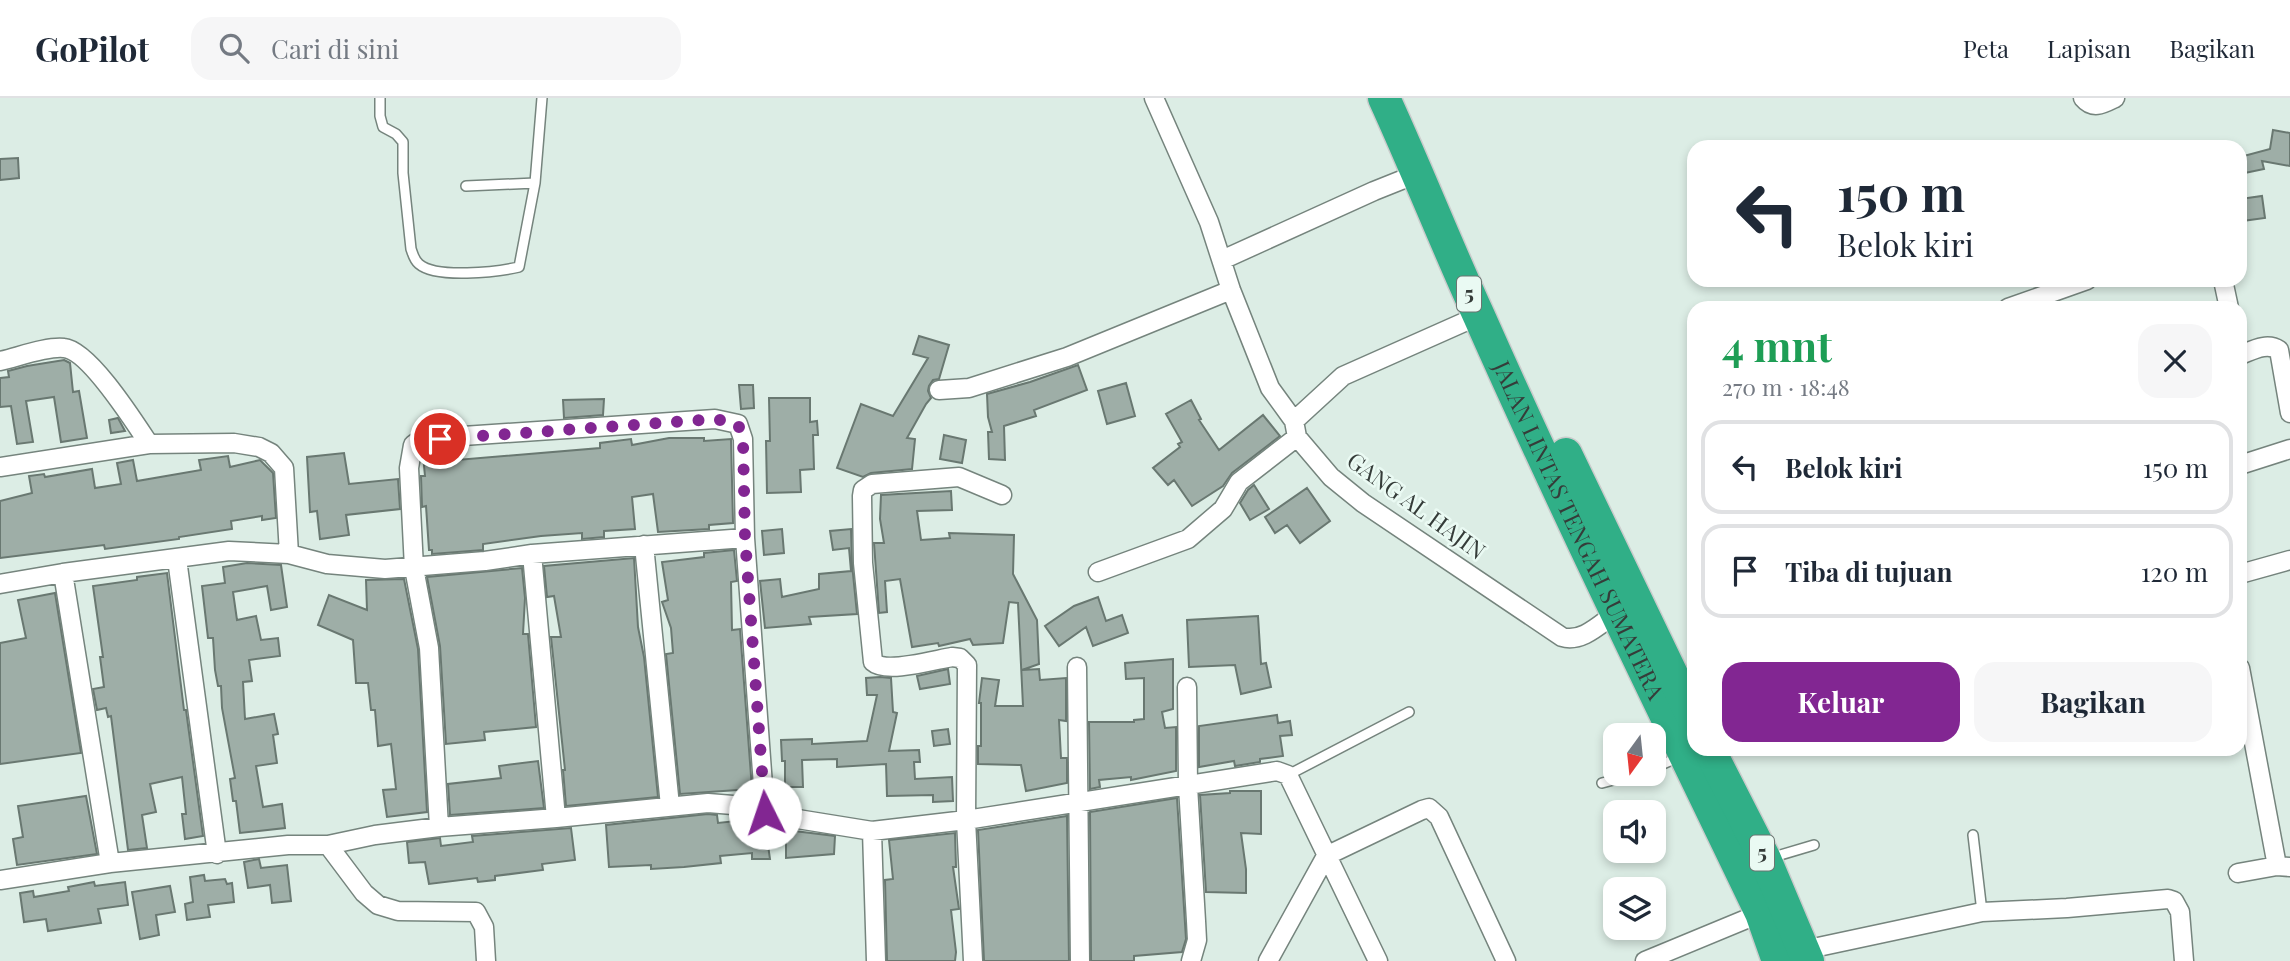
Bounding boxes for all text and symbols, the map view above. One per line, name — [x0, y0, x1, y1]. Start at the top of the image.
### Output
search box — [191, 17, 681, 80]
text: GoPilot — [35, 26, 149, 70]
icon: search — [215, 29, 253, 67]
text: Cari di sini — [271, 31, 399, 66]
text: Peta — [1963, 32, 2009, 64]
text: Lapisan — [2047, 32, 2131, 64]
text: Bagikan — [2169, 32, 2255, 64]
text: 150 m — [1837, 159, 1965, 224]
icon: left — [1722, 168, 1813, 259]
text: Belok kiri — [1837, 222, 1974, 265]
road number: 5 — [1457, 276, 1481, 312]
text: 4 mnt — [1722, 317, 1832, 373]
button: close — [2138, 324, 2212, 398]
street label: JALAN LINTAS TENGAH SUMATERA — [1487, 354, 1673, 705]
text: 270 m · 18:48 — [1722, 371, 1850, 402]
pin — [410, 409, 470, 469]
icon: arrive — [421, 420, 459, 458]
street label: GANG AL HAJIN — [1341, 444, 1492, 566]
icon: left — [1726, 448, 1764, 486]
text: Belok kiri — [1785, 450, 1902, 485]
text: 150 m — [2143, 450, 2208, 485]
icon: arrive — [1726, 552, 1764, 590]
text: Tiba di tujuan — [1785, 554, 1953, 589]
text: 120 m — [2141, 554, 2208, 589]
button: Keluar — [1722, 662, 1960, 742]
button: Bagikan — [1974, 662, 2212, 742]
north arrow — [1603, 723, 1666, 786]
map controls — [1603, 723, 1666, 940]
position arrow — [728, 776, 802, 850]
button: sound — [1603, 800, 1666, 863]
road number: 5 — [1750, 836, 1774, 870]
button: layers — [1603, 877, 1666, 940]

